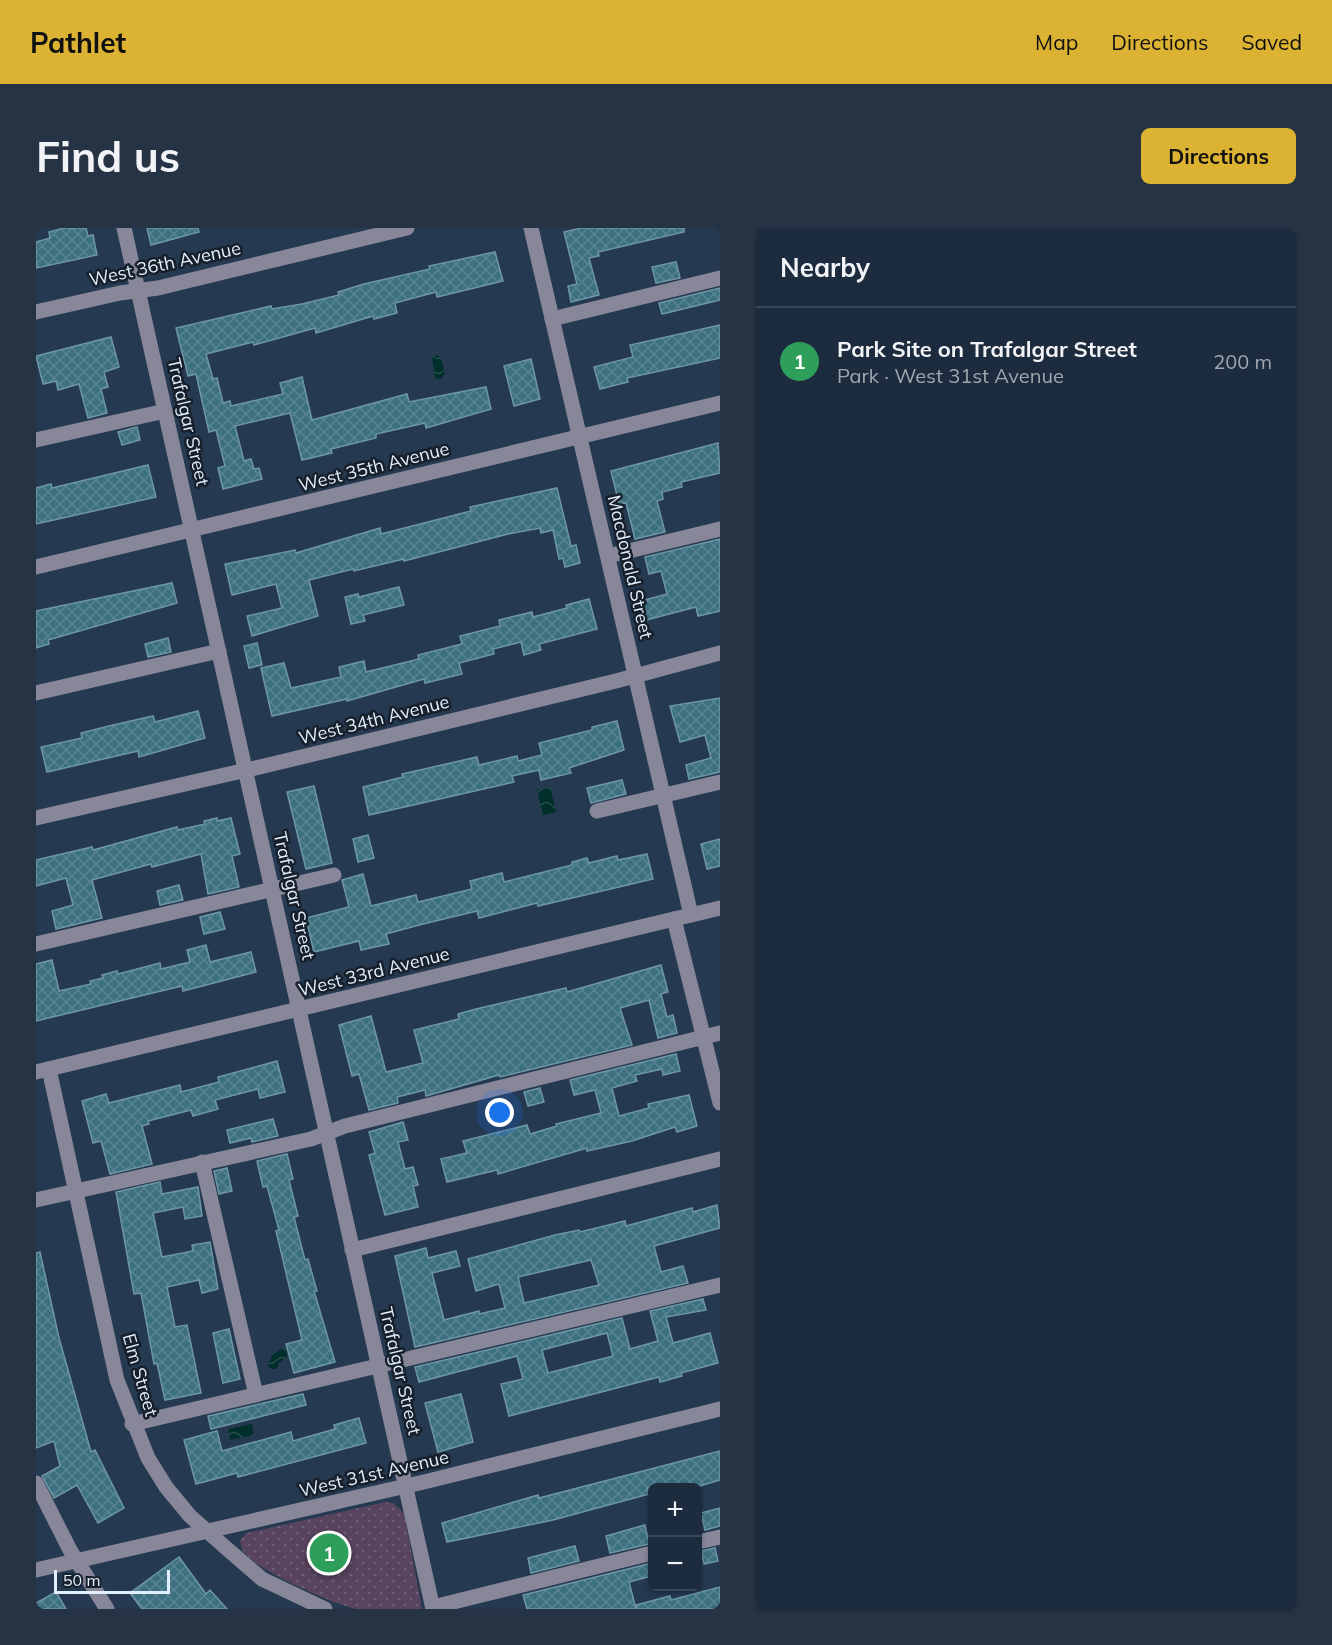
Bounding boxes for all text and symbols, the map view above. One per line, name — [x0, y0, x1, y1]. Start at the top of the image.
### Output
text: Pathlet — [30, 25, 126, 60]
text: Map — [1035, 29, 1078, 55]
text: Directions — [1111, 29, 1208, 55]
text: Saved — [1241, 29, 1302, 55]
button: Directions — [1141, 128, 1296, 184]
text: Find us — [36, 130, 180, 183]
street label: West 36th Avenue — [87, 236, 243, 291]
text: Nearby — [780, 251, 870, 284]
text: Park Site on Trafalgar Street — [837, 335, 1137, 363]
text: 1 — [794, 349, 806, 374]
text: 200 m — [1213, 349, 1272, 374]
street label: Trafalgar Street — [163, 356, 214, 488]
text: Park · West 31st Avenue — [837, 363, 1064, 388]
street label: West 35th Avenue — [296, 437, 452, 496]
street label: Macdonald Street — [603, 493, 658, 641]
street label: West 34th Avenue — [296, 690, 452, 749]
street label: Trafalgar Street — [269, 830, 320, 962]
street label: West 33rd Avenue — [296, 942, 452, 1001]
your location — [485, 1098, 514, 1127]
street label: Trafalgar Street — [375, 1305, 426, 1437]
street label: Elm Street — [118, 1331, 163, 1419]
street label: West 31st Avenue — [297, 1445, 451, 1502]
map controls — [648, 1483, 702, 1591]
button: + — [648, 1483, 702, 1537]
pin: 1 — [310, 1530, 348, 1576]
button: − — [648, 1537, 702, 1591]
scale bar — [54, 1567, 170, 1594]
text: 50 m — [63, 1570, 100, 1590]

